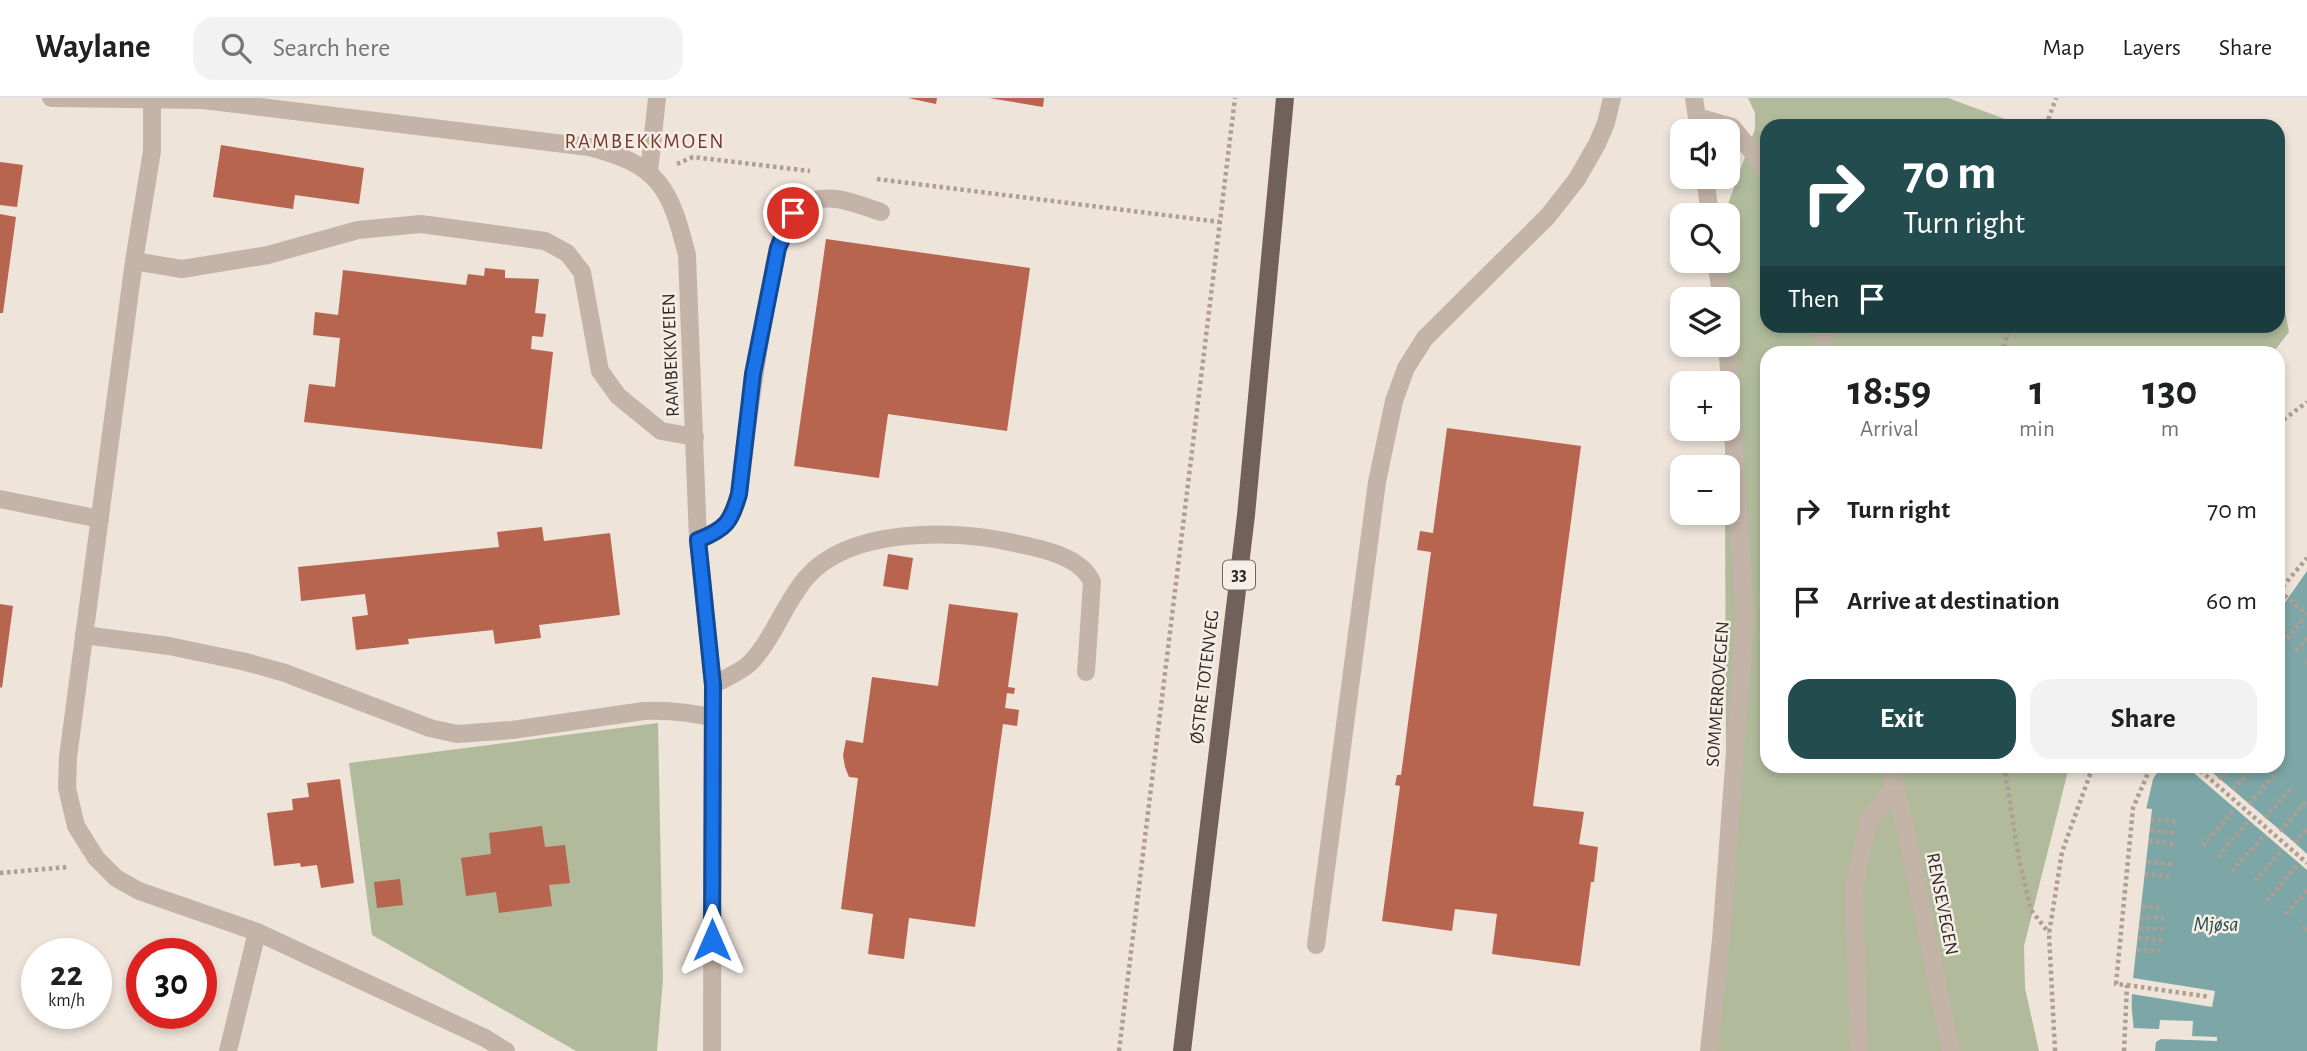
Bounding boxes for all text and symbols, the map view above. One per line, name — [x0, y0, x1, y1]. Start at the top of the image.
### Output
search box — [193, 17, 683, 80]
icon: search — [217, 29, 255, 67]
text: Waylane — [35, 31, 151, 64]
text: Search here — [273, 35, 390, 61]
text: Map — [2042, 36, 2084, 60]
text: Layers — [2122, 36, 2181, 60]
text: Share — [2219, 36, 2272, 60]
map controls — [1670, 119, 1740, 525]
button: sound — [1670, 119, 1740, 189]
district label: RAMBEKKMOEN — [564, 131, 726, 152]
icon: right — [1788, 147, 1879, 238]
text: 70 m — [1903, 149, 1997, 198]
pin — [763, 183, 823, 243]
icon: arrive — [774, 194, 812, 232]
button: search — [1670, 203, 1740, 273]
text: Turn right — [1903, 207, 2025, 239]
icon: arrive — [1853, 280, 1891, 318]
text: Then — [1788, 286, 1839, 312]
button: layers — [1670, 287, 1740, 357]
street label: RAMBEKKVEIEN — [659, 293, 683, 417]
text: 18:59 — [1848, 370, 1931, 412]
text: 1 — [2029, 370, 2044, 412]
text: 130 — [2142, 370, 2197, 412]
button: + — [1670, 371, 1740, 441]
text: Arrival — [1860, 418, 1919, 441]
text: min — [2019, 418, 2055, 441]
text: m — [2161, 418, 2179, 441]
button: − — [1670, 455, 1740, 525]
icon: right — [1788, 492, 1826, 530]
text: Turn right — [1847, 497, 1950, 523]
text: 70 m — [2207, 497, 2257, 523]
road number: 33 — [1223, 560, 1255, 589]
icon: arrive — [1788, 583, 1826, 621]
text: Arrive at destination — [1847, 588, 2060, 614]
text: 60 m — [2206, 588, 2257, 614]
street label: ØSTRE TOTENVEG — [1187, 609, 1223, 745]
street label: SOMMERROVEGEN — [1703, 621, 1733, 767]
button: Exit — [1788, 679, 2016, 759]
button: Share — [2030, 679, 2257, 759]
street label: RENSEVEGEN — [1923, 851, 1961, 957]
position arrow — [675, 903, 749, 977]
water label: Mjøsa — [2193, 914, 2239, 935]
speed limit sign: 30 — [126, 938, 217, 1029]
text: 22 — [50, 957, 83, 992]
text: km/h — [48, 992, 85, 1010]

